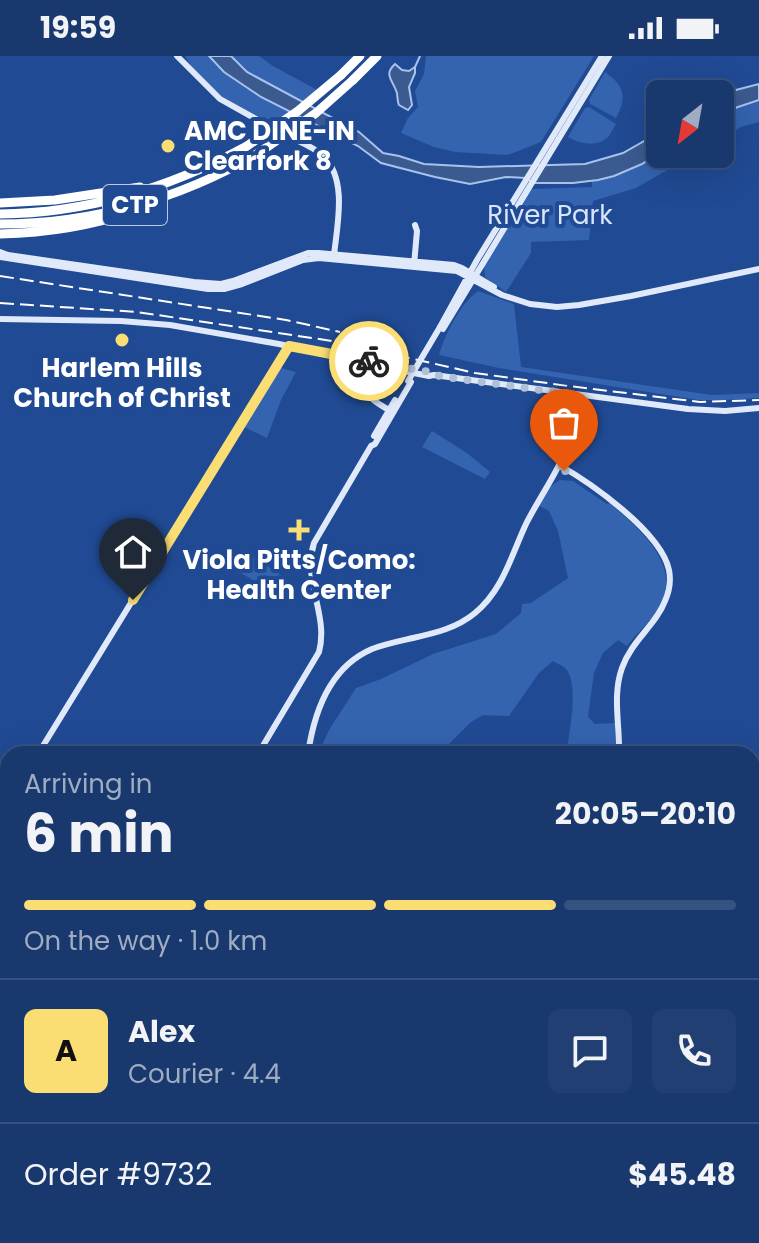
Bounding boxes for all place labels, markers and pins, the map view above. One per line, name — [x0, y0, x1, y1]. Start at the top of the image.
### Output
place label: AMC DINE-IN Clearfork 8 — [184, 113, 355, 179]
marker: AMC DINE-IN Clearfork 8 — [159, 137, 177, 155]
marker: Harlem Hills Church of Christ — [113, 331, 131, 349]
place label: Harlem Hills Church of Christ — [13, 350, 231, 416]
pin — [530, 389, 598, 471]
pin — [99, 518, 167, 600]
marker: Viola Pitts/Como: Health Center — [288, 519, 310, 541]
place label: Viola Pitts/Como: Health Center — [182, 542, 416, 608]

